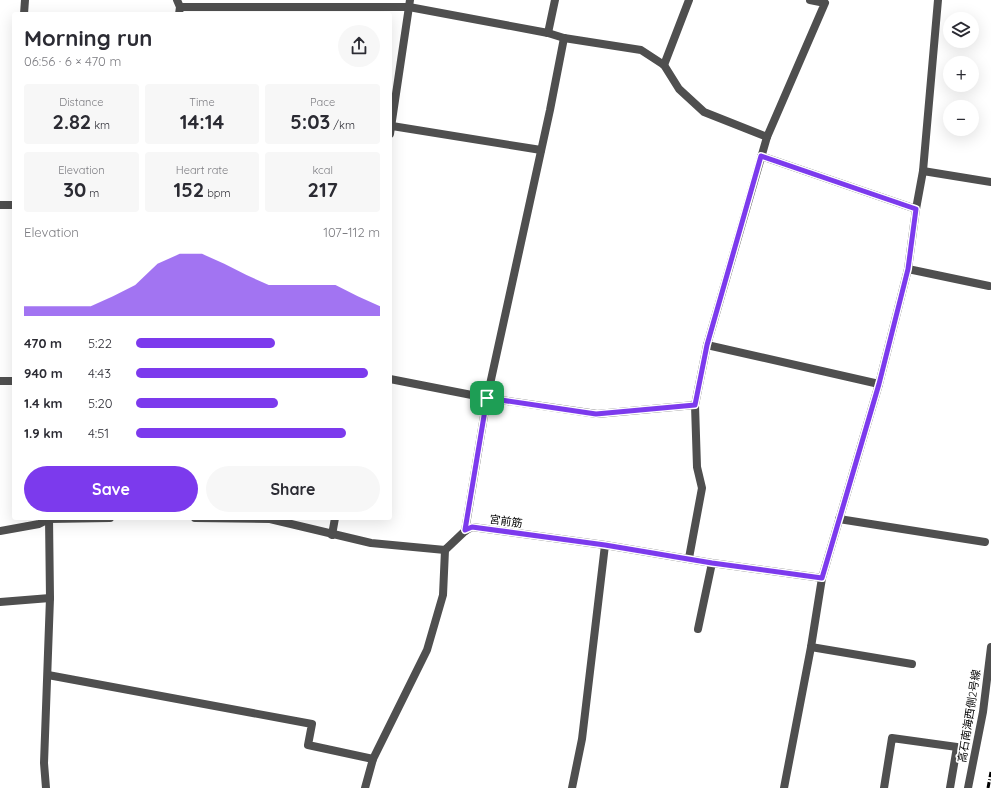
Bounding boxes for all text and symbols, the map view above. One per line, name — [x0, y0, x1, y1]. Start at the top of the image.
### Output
map controls — [943, 12, 979, 136]
button: layers — [943, 12, 979, 48]
text: Morning run — [24, 24, 152, 52]
button: share — [338, 25, 380, 67]
text: 06:56 · 6 × 470 m — [24, 53, 121, 69]
button: + — [943, 56, 979, 92]
text: Distance — [59, 95, 103, 109]
text: Time — [189, 95, 215, 109]
text: Pace — [310, 95, 335, 109]
button: − — [943, 100, 979, 136]
text: 2.82 — [53, 109, 91, 134]
text: 14:14 — [180, 109, 224, 134]
text: 5:03 — [290, 109, 330, 134]
text: km — [91, 118, 110, 132]
text: /km — [330, 118, 355, 132]
text: Elevation — [58, 163, 105, 177]
text: Heart rate — [176, 163, 228, 177]
text: kcal — [312, 163, 333, 177]
text: 30 — [63, 177, 86, 202]
text: 152 — [173, 177, 204, 202]
text: 217 — [308, 177, 338, 202]
text: m — [86, 186, 99, 200]
text: bpm — [204, 186, 231, 200]
text: Elevation — [24, 224, 79, 240]
text: 107–112 m — [323, 224, 380, 240]
text: 470 m — [24, 335, 62, 351]
text: 5:22 — [88, 335, 112, 351]
text: 940 m — [24, 365, 63, 381]
text: 4:43 — [88, 365, 111, 381]
pin — [470, 381, 504, 415]
icon: arrive — [476, 387, 498, 409]
text: 1.4 km — [24, 395, 63, 411]
text: 5:20 — [88, 395, 112, 411]
text: 1.9 km — [24, 425, 63, 441]
text: 4:51 — [88, 425, 109, 441]
button: Save — [24, 466, 198, 512]
button: Share — [206, 466, 380, 512]
street label: 宮前筋 — [489, 512, 523, 530]
street label: 高石南海西側2号線 — [955, 668, 983, 764]

